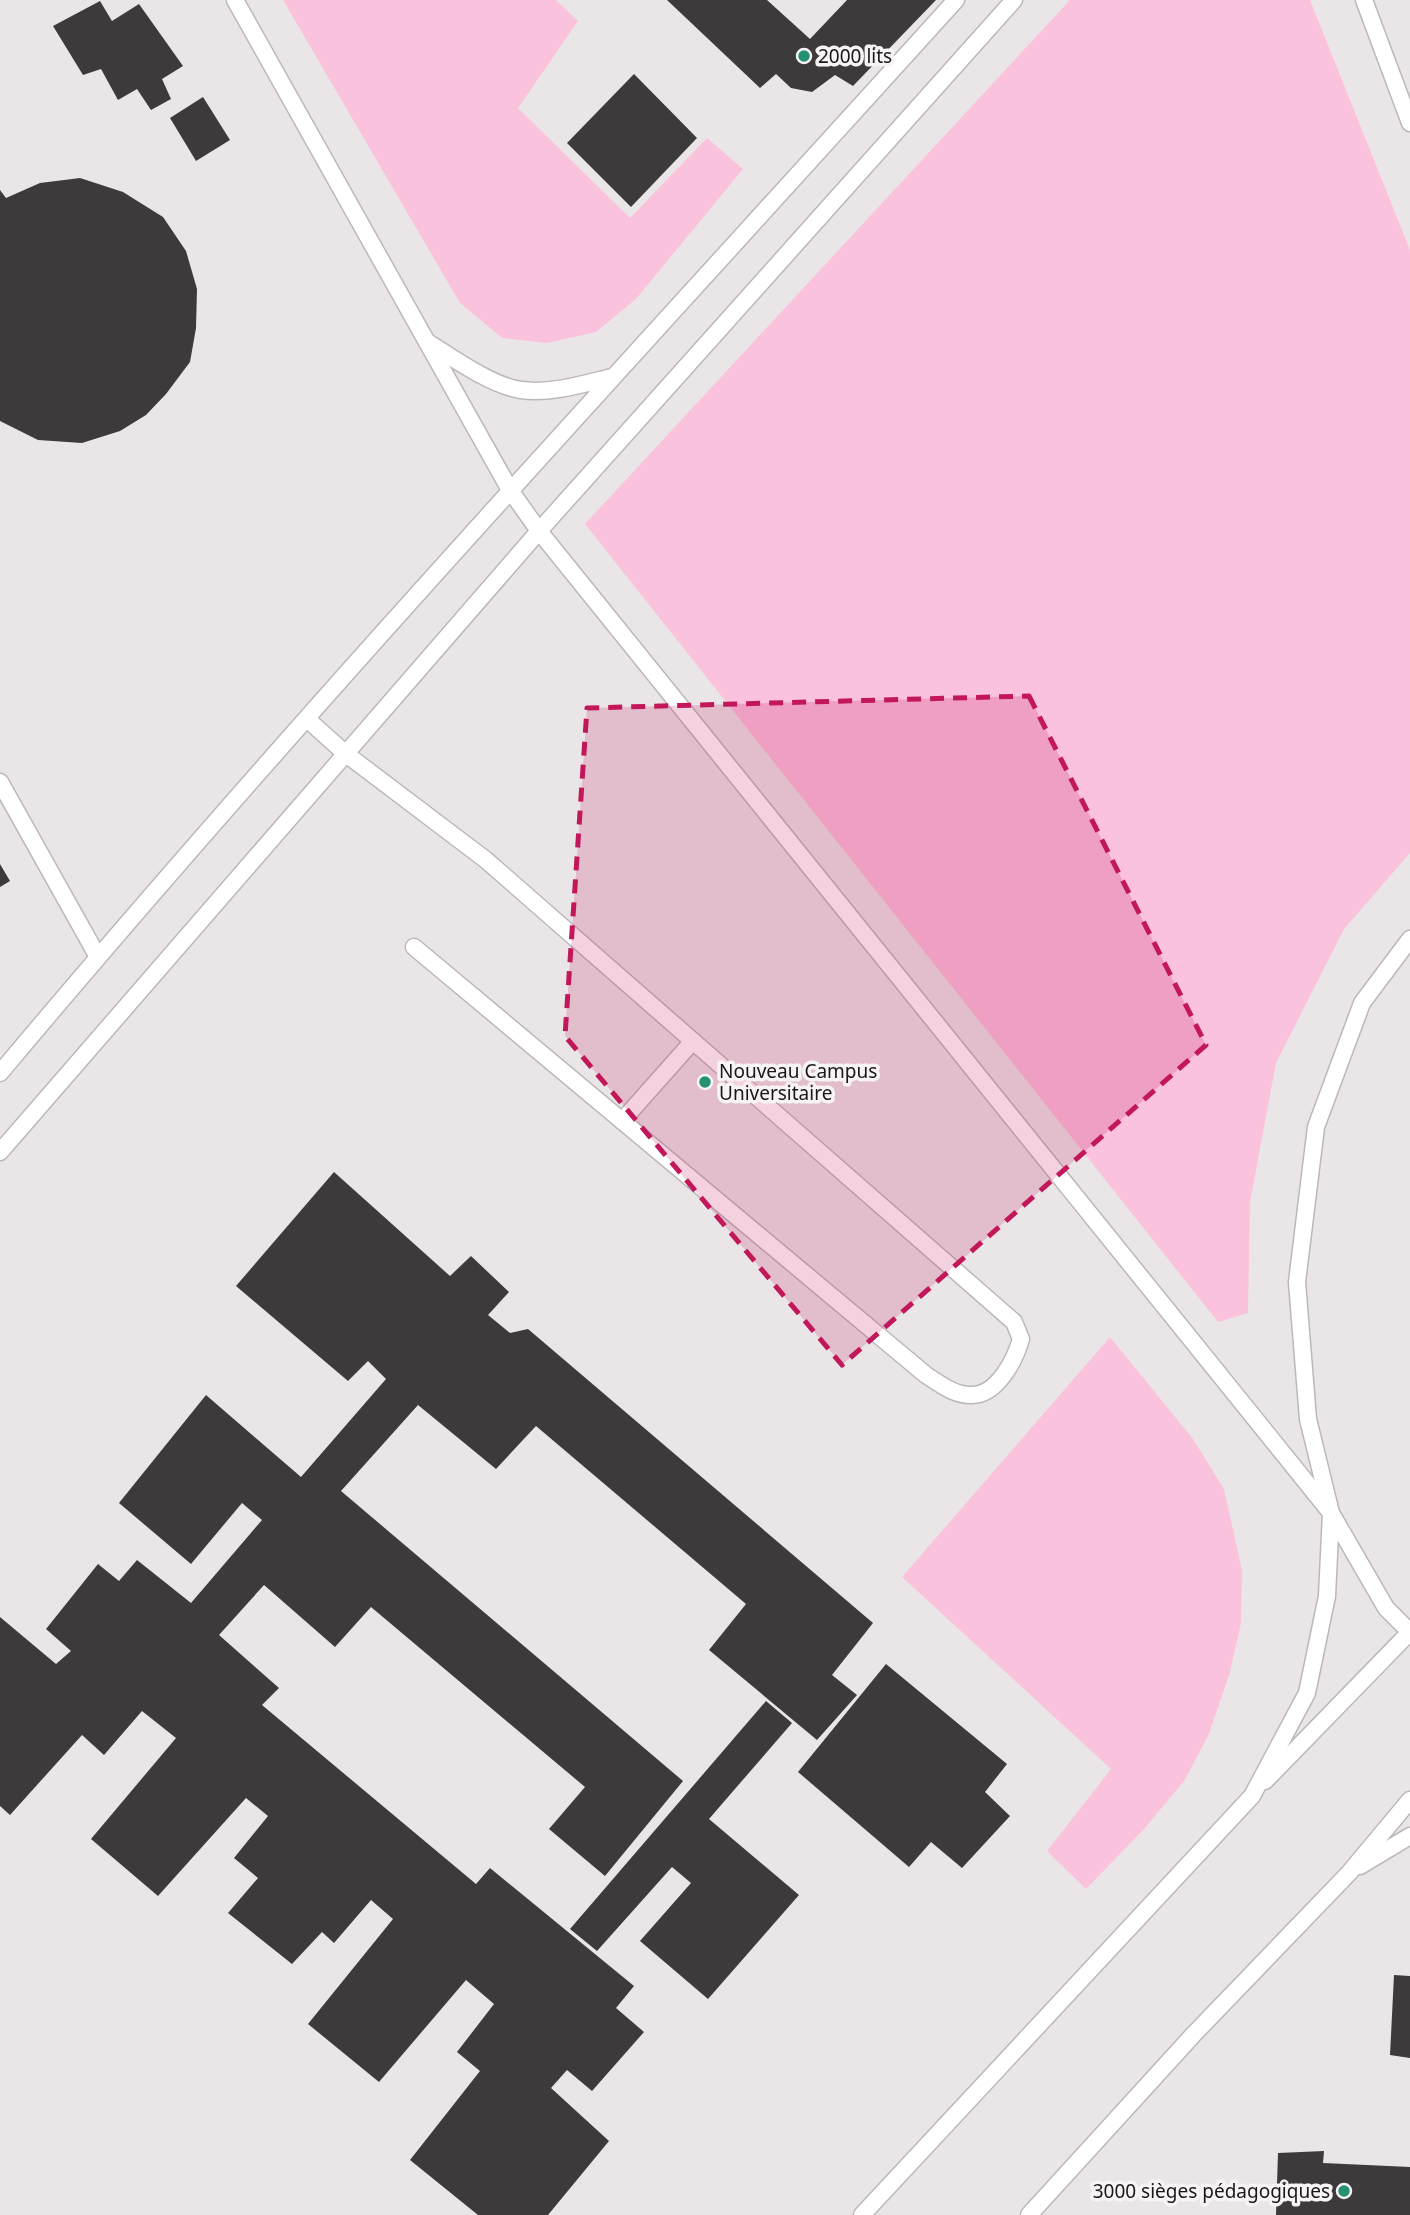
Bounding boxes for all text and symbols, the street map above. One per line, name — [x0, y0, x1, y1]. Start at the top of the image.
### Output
place label: 2000 lits — [818, 43, 892, 69]
marker: 2000 lits — [796, 48, 812, 64]
place label: Nouveau Campus Universitaire — [719, 1058, 877, 1106]
marker: Nouveau Campus Universitaire — [697, 1074, 713, 1090]
place label: 3000 sièges pédagogiques — [1093, 2178, 1330, 2204]
marker: 3000 sièges pédagogiques — [1336, 2183, 1352, 2199]

